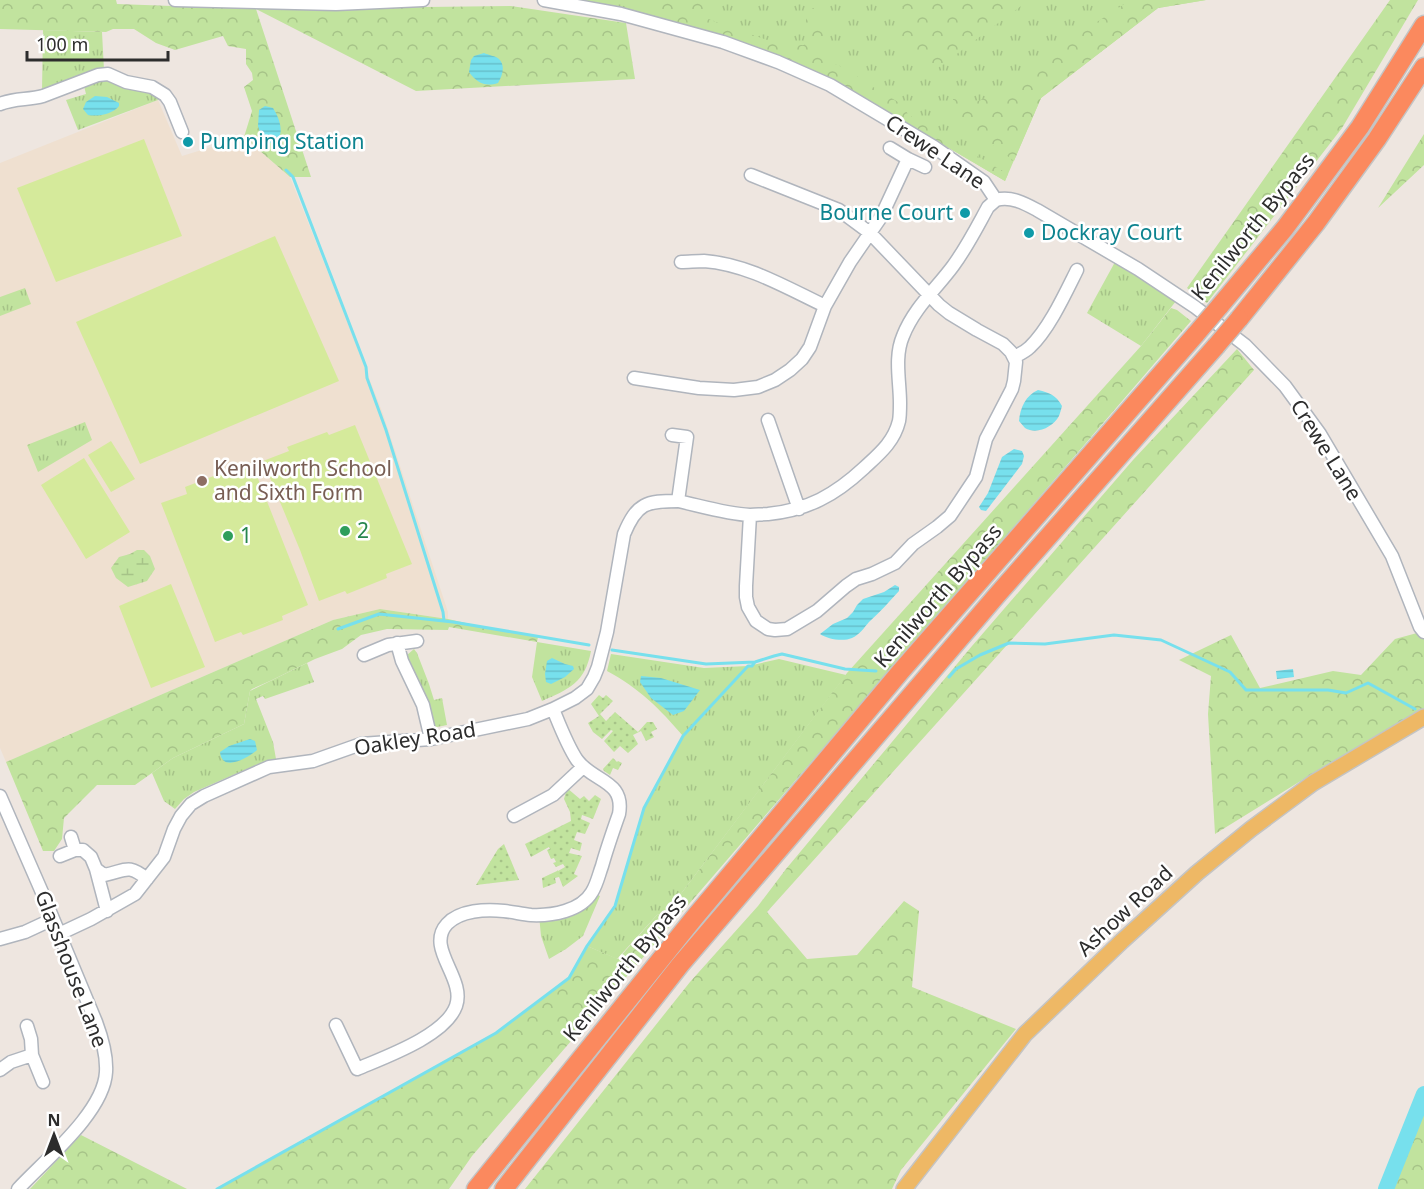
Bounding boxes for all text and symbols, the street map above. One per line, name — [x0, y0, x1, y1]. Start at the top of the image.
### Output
scale bar — [27, 24, 168, 62]
text: 100 m — [36, 32, 88, 56]
street label: Crewe Lane — [880, 108, 991, 195]
place label: Pumping Station — [200, 127, 365, 155]
marker: Pumping Station — [181, 135, 195, 149]
street label: Kenilworth Bypass — [1184, 147, 1320, 306]
place label: Bourne Court — [820, 198, 953, 226]
marker: Bourne Court — [958, 206, 972, 220]
place label: Dockray Court — [1041, 218, 1182, 246]
marker: Dockray Court — [1022, 226, 1036, 240]
street label: Crewe Lane — [1285, 394, 1369, 505]
place label: Kenilworth School and Sixth Form — [214, 454, 392, 506]
marker: Kenilworth School and Sixth Form — [195, 474, 209, 488]
place label: 2 — [357, 516, 369, 544]
street label: Kenilworth Bypass — [867, 518, 1007, 673]
place label: 1 — [240, 521, 252, 549]
marker: 2 — [338, 524, 352, 538]
marker: 1 — [221, 529, 235, 543]
street label: Oakley Road — [352, 715, 478, 761]
street label: Ashow Road — [1070, 859, 1178, 962]
street label: Glasshouse Lane — [29, 886, 115, 1051]
street label: Kenilworth Bypass — [556, 888, 692, 1047]
north arrow — [24, 1105, 84, 1165]
text: N — [47, 1109, 61, 1131]

